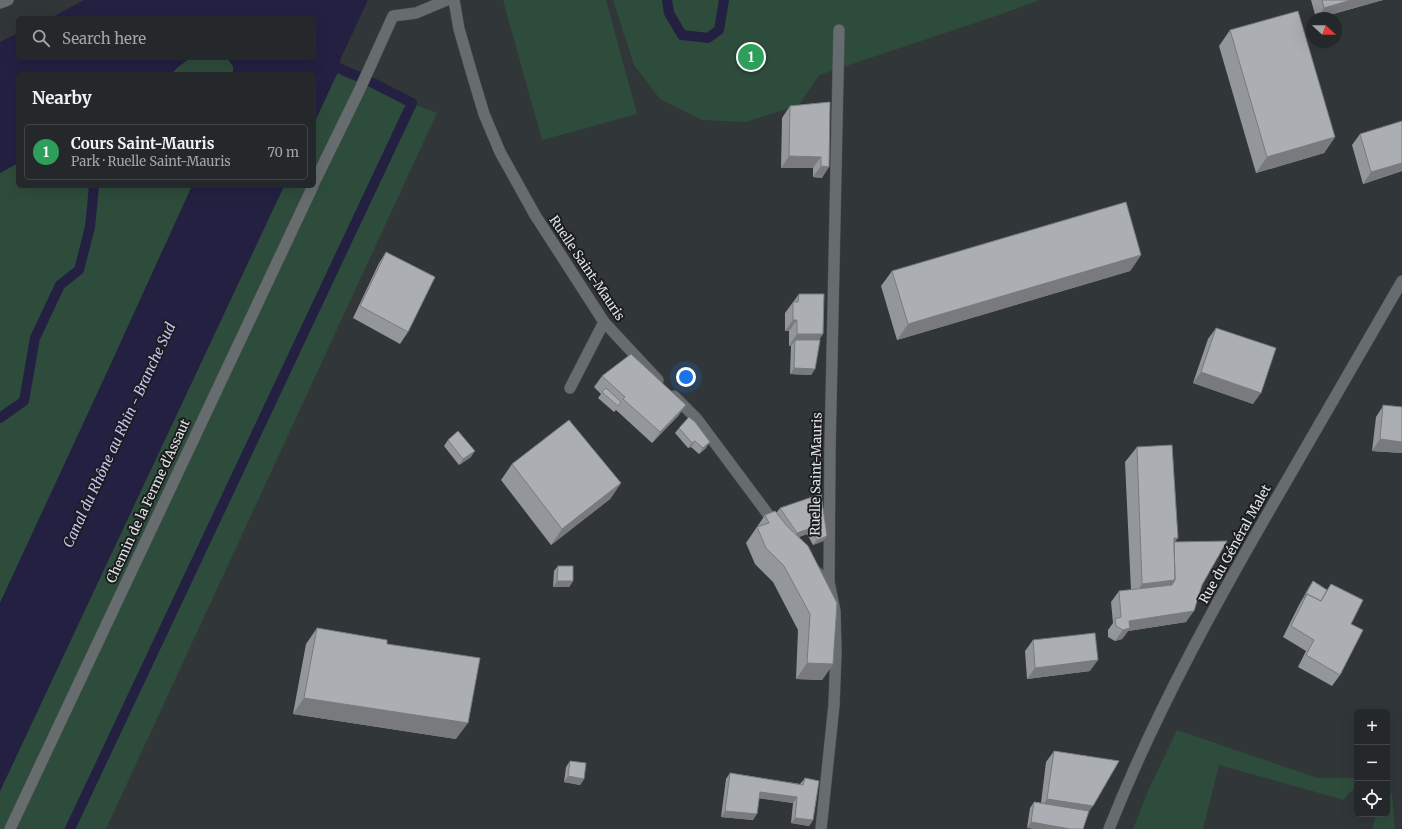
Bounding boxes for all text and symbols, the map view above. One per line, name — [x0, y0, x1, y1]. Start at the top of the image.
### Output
north arrow — [1306, 12, 1342, 48]
search box — [16, 16, 316, 60]
icon: search — [30, 27, 52, 49]
text: Search here — [62, 29, 146, 48]
pin: 1 — [738, 42, 764, 72]
text: Nearby — [32, 87, 92, 109]
text: Cours Saint-Mauris — [71, 134, 214, 153]
text: 1 — [43, 144, 49, 161]
text: 70 m — [268, 144, 299, 161]
text: Park · Ruelle Saint-Mauris — [71, 153, 231, 170]
street label: Ruelle Saint-Mauris — [546, 212, 628, 324]
water label: Canal du Rhône au Rhin - Branche Sud — [59, 320, 179, 550]
your location — [676, 367, 696, 387]
street label: Ruelle Saint-Mauris — [806, 412, 826, 536]
street label: Chemin de la Ferme d'Assaut — [102, 416, 194, 586]
street label: Rue du Général Malet — [1195, 481, 1275, 607]
map controls — [1354, 709, 1390, 817]
button: + — [1354, 709, 1390, 745]
button: − — [1354, 745, 1390, 781]
button: locate — [1354, 781, 1390, 817]

